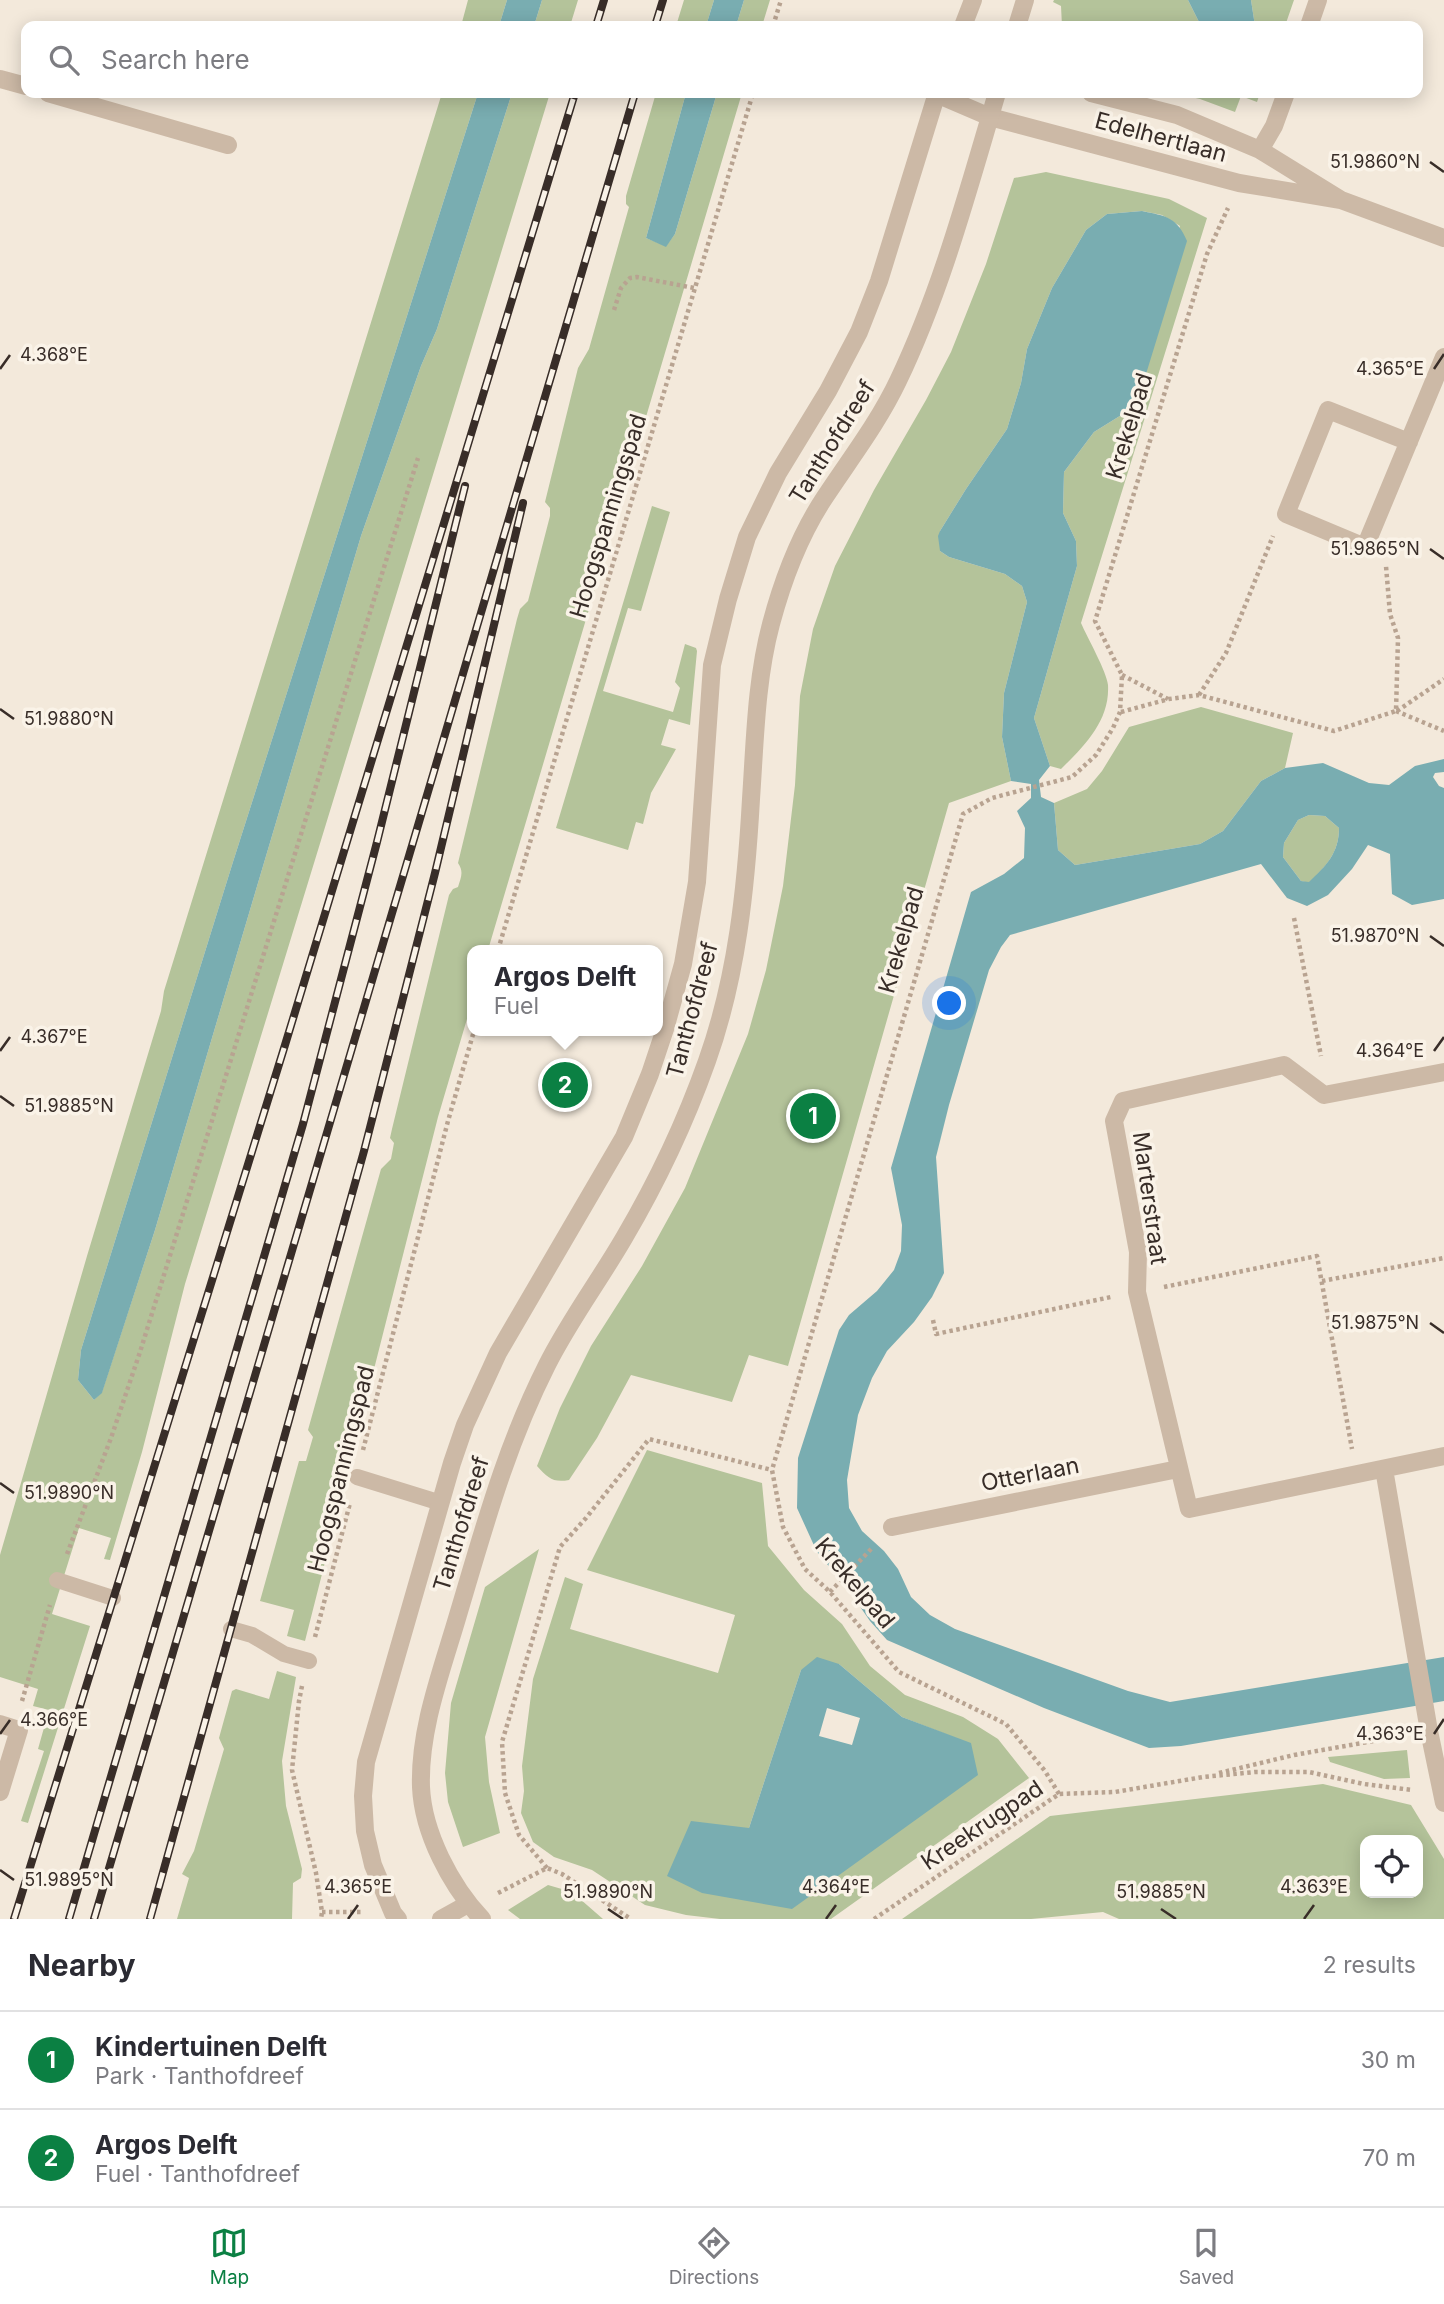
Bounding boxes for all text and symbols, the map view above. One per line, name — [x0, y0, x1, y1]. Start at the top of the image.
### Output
search box — [21, 21, 1423, 98]
icon: search — [45, 41, 83, 79]
text: Search here — [101, 44, 250, 75]
street label: Edelhertlaan — [1092, 106, 1230, 168]
text: 51.9860°N — [1330, 151, 1420, 172]
text: 4.368°E — [20, 344, 88, 365]
text: 4.365°E — [1356, 358, 1424, 379]
street label: Krekelpad — [1100, 370, 1158, 482]
street label: Tanthofdreef — [783, 375, 881, 509]
street label: Hoogspanningspad — [564, 411, 652, 621]
text: 51.9865°N — [1330, 538, 1420, 559]
text: 51.9880°N — [24, 708, 114, 729]
street label: Krekelpad — [872, 883, 930, 997]
text: 51.9870°N — [1331, 925, 1419, 946]
street label: Tanthofdreef — [660, 938, 724, 1081]
popup — [467, 945, 663, 1036]
text: Argos Delft — [494, 961, 636, 992]
your location — [932, 986, 966, 1020]
text: Fuel — [494, 992, 539, 1020]
text: 4.367°E — [20, 1026, 88, 1047]
text: 4.364°E — [1356, 1040, 1424, 1061]
pin: 2 — [542, 1059, 588, 1111]
pin: 1 — [790, 1090, 836, 1142]
text: 51.9885°N — [24, 1095, 114, 1116]
street label: Marterstraat — [1127, 1130, 1173, 1267]
text: 51.9875°N — [1331, 1312, 1419, 1333]
street label: Hoogspanningspad — [302, 1363, 380, 1575]
street label: Otterlaan — [979, 1451, 1081, 1497]
street label: Tanthofdreef — [427, 1452, 495, 1595]
text: 51.9890°N — [24, 1482, 114, 1503]
street label: Krekelpad — [809, 1532, 901, 1634]
text: 4.366°E — [20, 1709, 88, 1730]
text: 4.363°E — [1356, 1723, 1424, 1744]
street label: Kreekrugpad — [916, 1774, 1048, 1876]
map controls — [1360, 1835, 1423, 1898]
button: locate — [1360, 1835, 1423, 1898]
text: 51.9895°N — [24, 1869, 114, 1890]
text: 4.365°E — [324, 1876, 392, 1897]
text: 4.364°E — [802, 1876, 870, 1897]
text: 4.363°E — [1280, 1876, 1348, 1897]
text: 51.9890°N — [563, 1881, 653, 1902]
text: 51.9885°N — [1116, 1881, 1206, 1902]
text: Nearby — [28, 1947, 136, 1983]
text: 2 results — [1323, 1951, 1416, 1979]
text: Kindertuinen Delft — [95, 2031, 327, 2062]
text: 1 — [46, 2046, 56, 2074]
text: 30 m — [1361, 2046, 1416, 2074]
text: Park · Tanthofdreef — [95, 2062, 304, 2090]
text: Argos Delft — [95, 2129, 238, 2160]
text: 2 — [44, 2144, 58, 2172]
text: 70 m — [1362, 2144, 1416, 2172]
text: Fuel · Tanthofdreef — [95, 2160, 300, 2188]
tab: Map — [210, 2224, 249, 2289]
tab: Directions — [669, 2224, 759, 2289]
tab: Saved — [1179, 2224, 1234, 2289]

